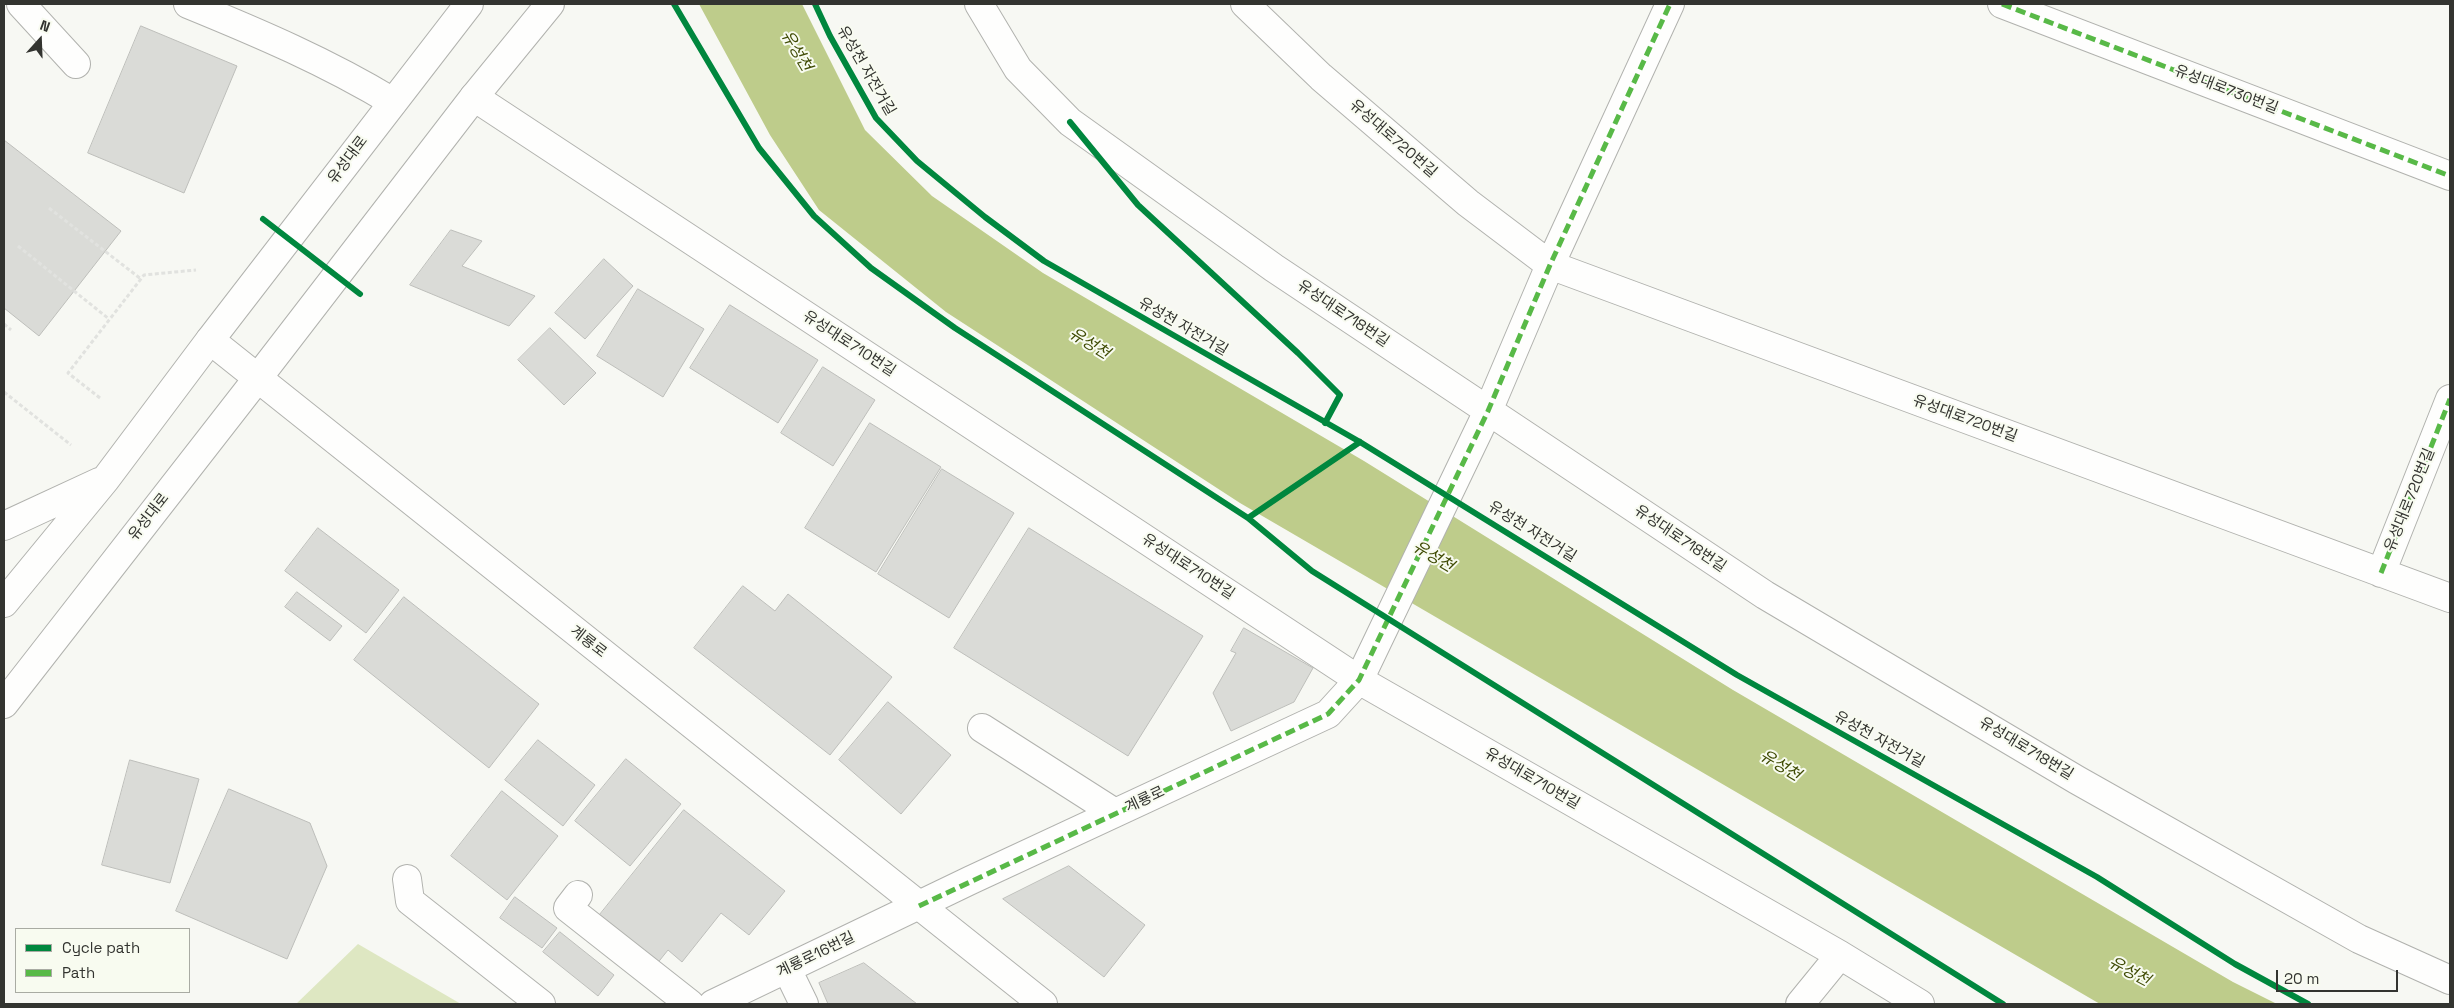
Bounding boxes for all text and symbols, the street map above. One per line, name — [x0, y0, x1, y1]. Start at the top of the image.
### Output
north arrow — [15, 15, 65, 65]
text: N — [38, 16, 53, 36]
street label: 유성천 자전거길 — [833, 23, 899, 119]
water label: 유성천 — [776, 27, 816, 75]
street label: 유성대로730번길 — [2171, 62, 2281, 118]
street label: 유성대로720번길 — [1346, 96, 1440, 182]
street label: 유성대로 — [324, 133, 372, 187]
street label: 유성대로718번길 — [1294, 277, 1392, 351]
street label: 유성천 자전거길 — [1135, 294, 1231, 360]
street label: 유성대로710번길 — [799, 307, 899, 381]
water label: 유성천 — [1065, 324, 1113, 364]
street label: 유성대로720번길 — [1910, 392, 2020, 446]
street label: 유성대로720번길 — [2381, 446, 2439, 554]
street label: 유성대로 — [125, 490, 173, 544]
street label: 유성천 자전거길 — [1485, 498, 1579, 566]
street label: 유성대로718번길 — [1631, 502, 1729, 576]
street label: 유성대로710번길 — [1138, 530, 1238, 604]
water label: 유성천 — [1409, 537, 1457, 577]
street label: 계룡로 — [566, 622, 610, 662]
street label: 유성천 자전거길 — [1831, 708, 1927, 772]
street label: 유성대로718번길 — [1976, 714, 2076, 784]
street label: 유성대로710번길 — [1481, 744, 1583, 814]
water label: 유성천 — [1756, 746, 1804, 786]
street label: 계룡로 — [1122, 783, 1168, 817]
legend — [15, 928, 190, 993]
street label: 계룡로16번길 — [774, 928, 858, 982]
text: Cycle path — [62, 938, 140, 957]
water label: 유성천 — [2105, 953, 2153, 991]
scale bar — [2279, 960, 2402, 992]
text: Path — [62, 963, 95, 982]
text: 20 m — [2284, 969, 2319, 988]

